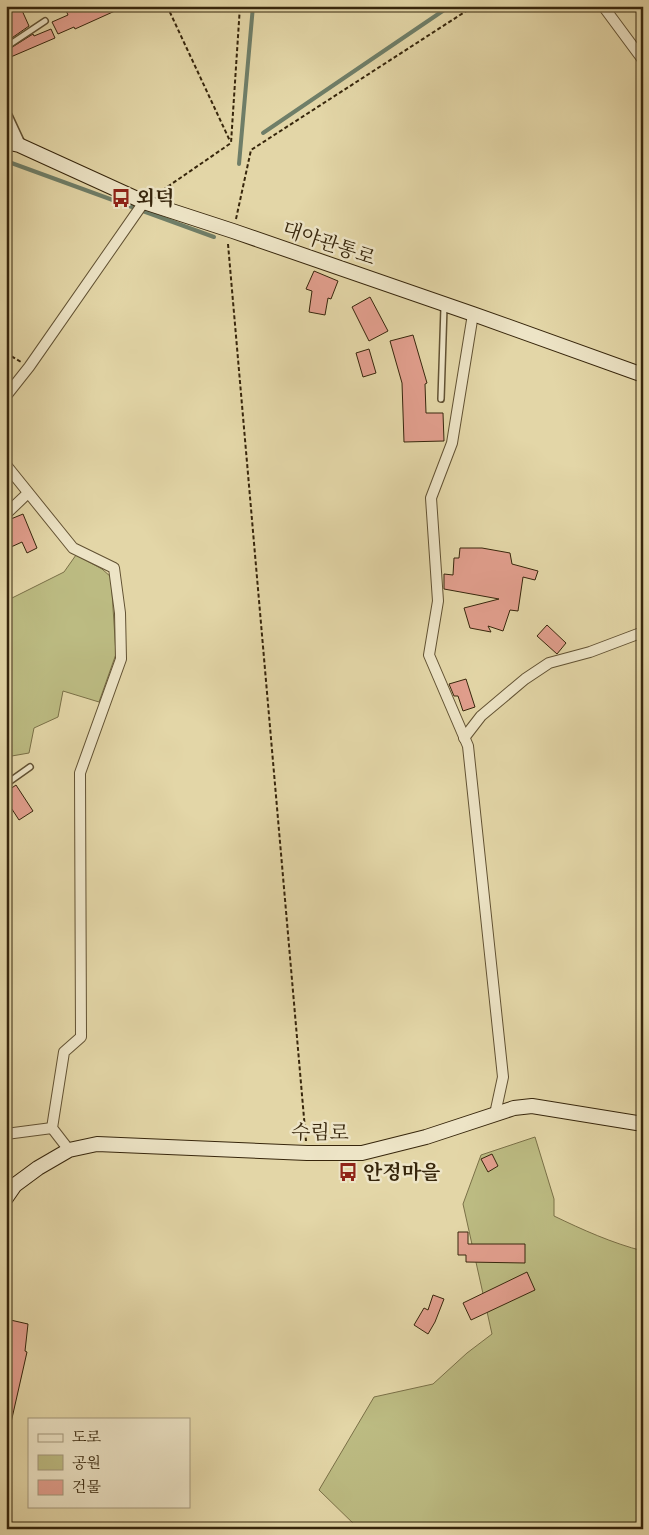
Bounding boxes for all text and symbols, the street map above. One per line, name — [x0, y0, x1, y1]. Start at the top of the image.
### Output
place label: 외덕 — [136, 183, 175, 212]
bus stop icon: 외덕 — [110, 187, 132, 209]
street label: 대야관통로 — [279, 213, 380, 272]
street label: 수림로 — [291, 1116, 349, 1147]
place label: 안정마을 — [363, 1157, 440, 1186]
bus stop icon: 안정마을 — [337, 1161, 359, 1183]
legend — [28, 1418, 190, 1508]
text: 도로 — [72, 1426, 101, 1447]
text: 공원 — [72, 1452, 101, 1473]
text: 건물 — [72, 1476, 101, 1497]

